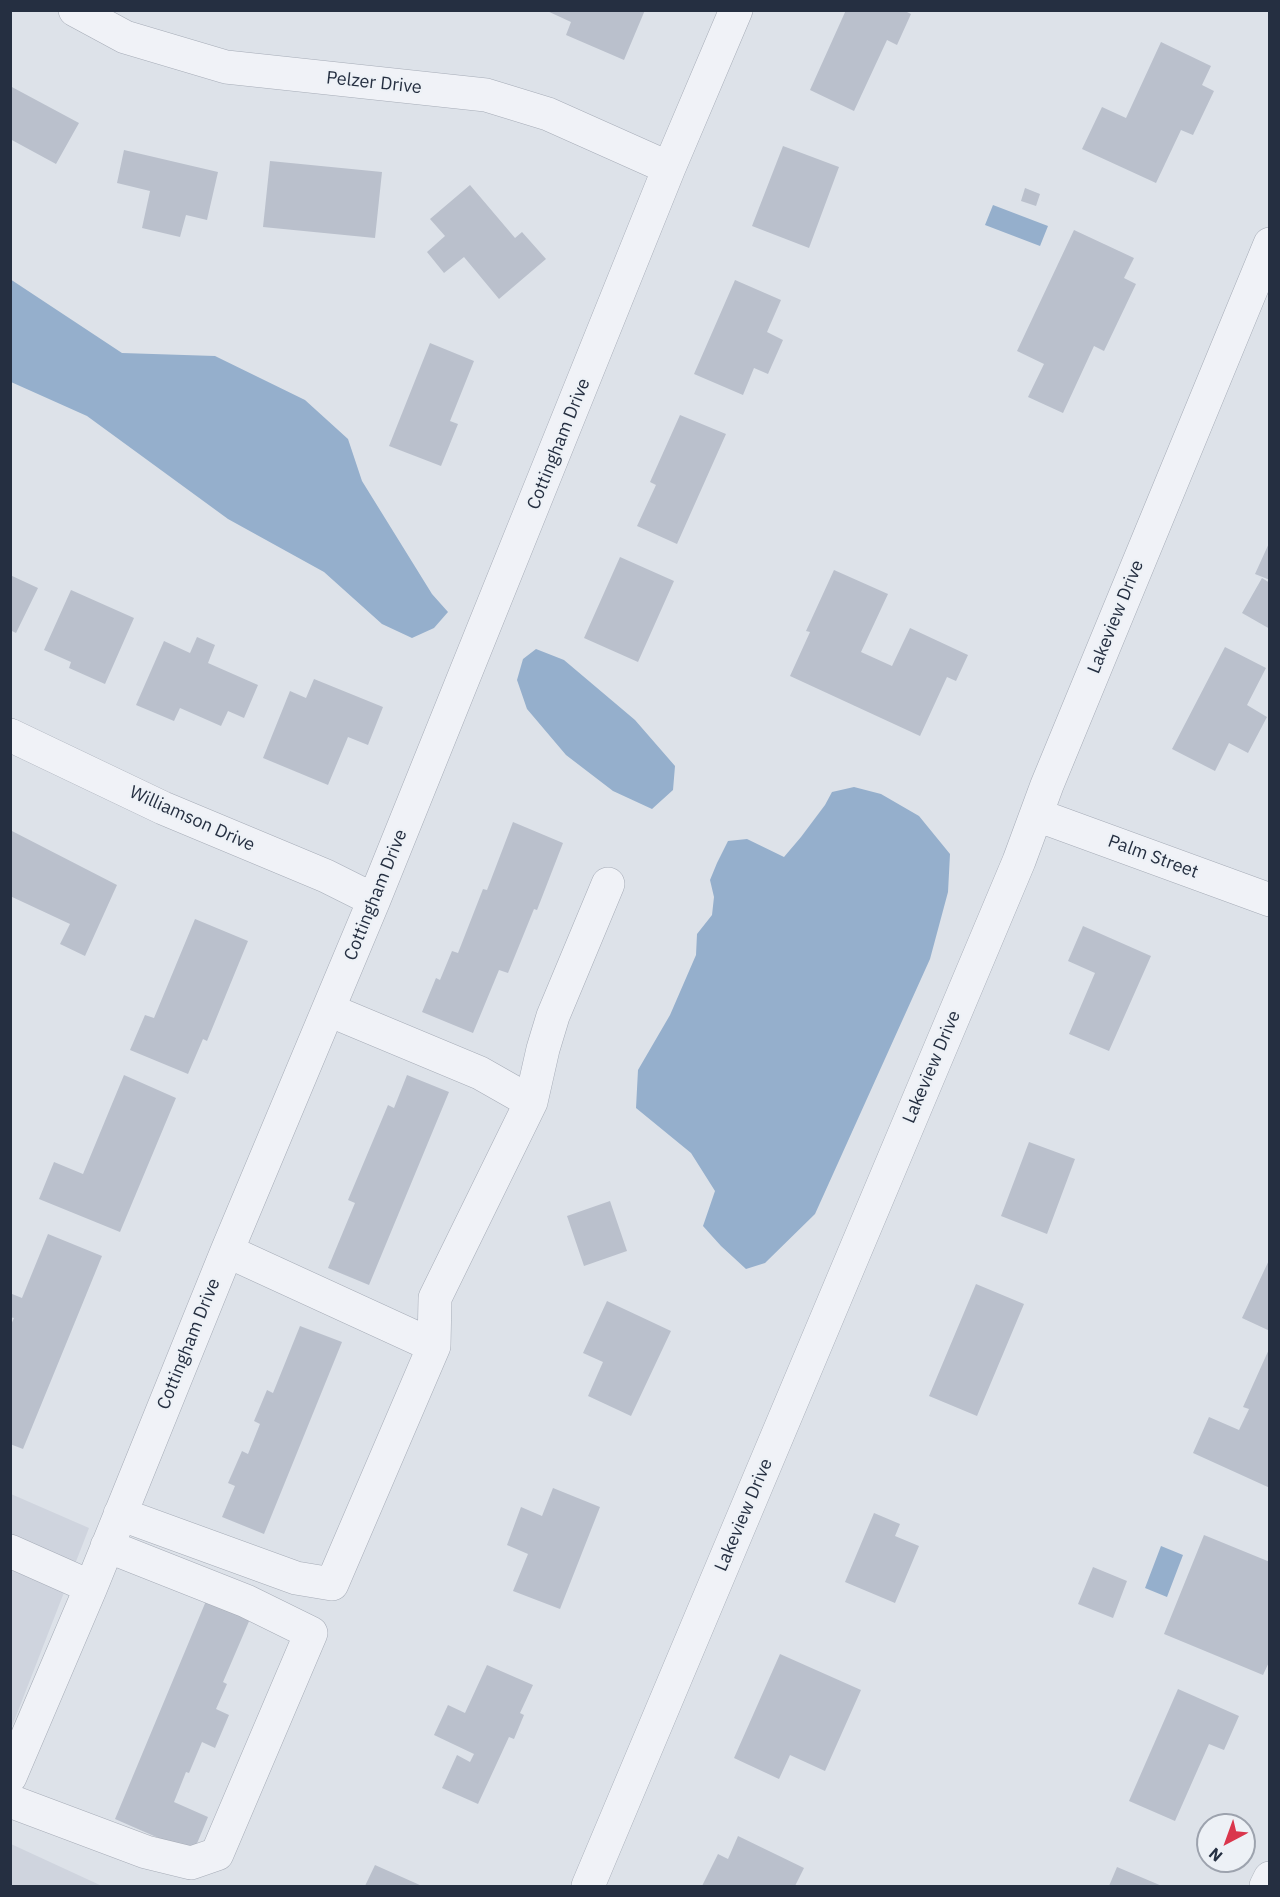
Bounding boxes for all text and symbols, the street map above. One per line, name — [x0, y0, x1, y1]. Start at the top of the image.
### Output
street label: Pelzer Drive — [325, 67, 423, 99]
street label: Cottingham Drive — [523, 375, 595, 513]
street label: Lakeview Drive — [1083, 557, 1149, 677]
street label: Williamson Drive — [126, 782, 258, 856]
street label: Cottingham Drive — [340, 826, 412, 964]
street label: Palm Street — [1105, 831, 1201, 883]
street label: Lakeview Drive — [899, 1007, 965, 1127]
street label: Cottingham Drive — [153, 1275, 225, 1413]
street label: Lakeview Drive — [711, 1455, 777, 1575]
north arrow — [1196, 1813, 1256, 1873]
text: N — [1205, 1844, 1226, 1866]

